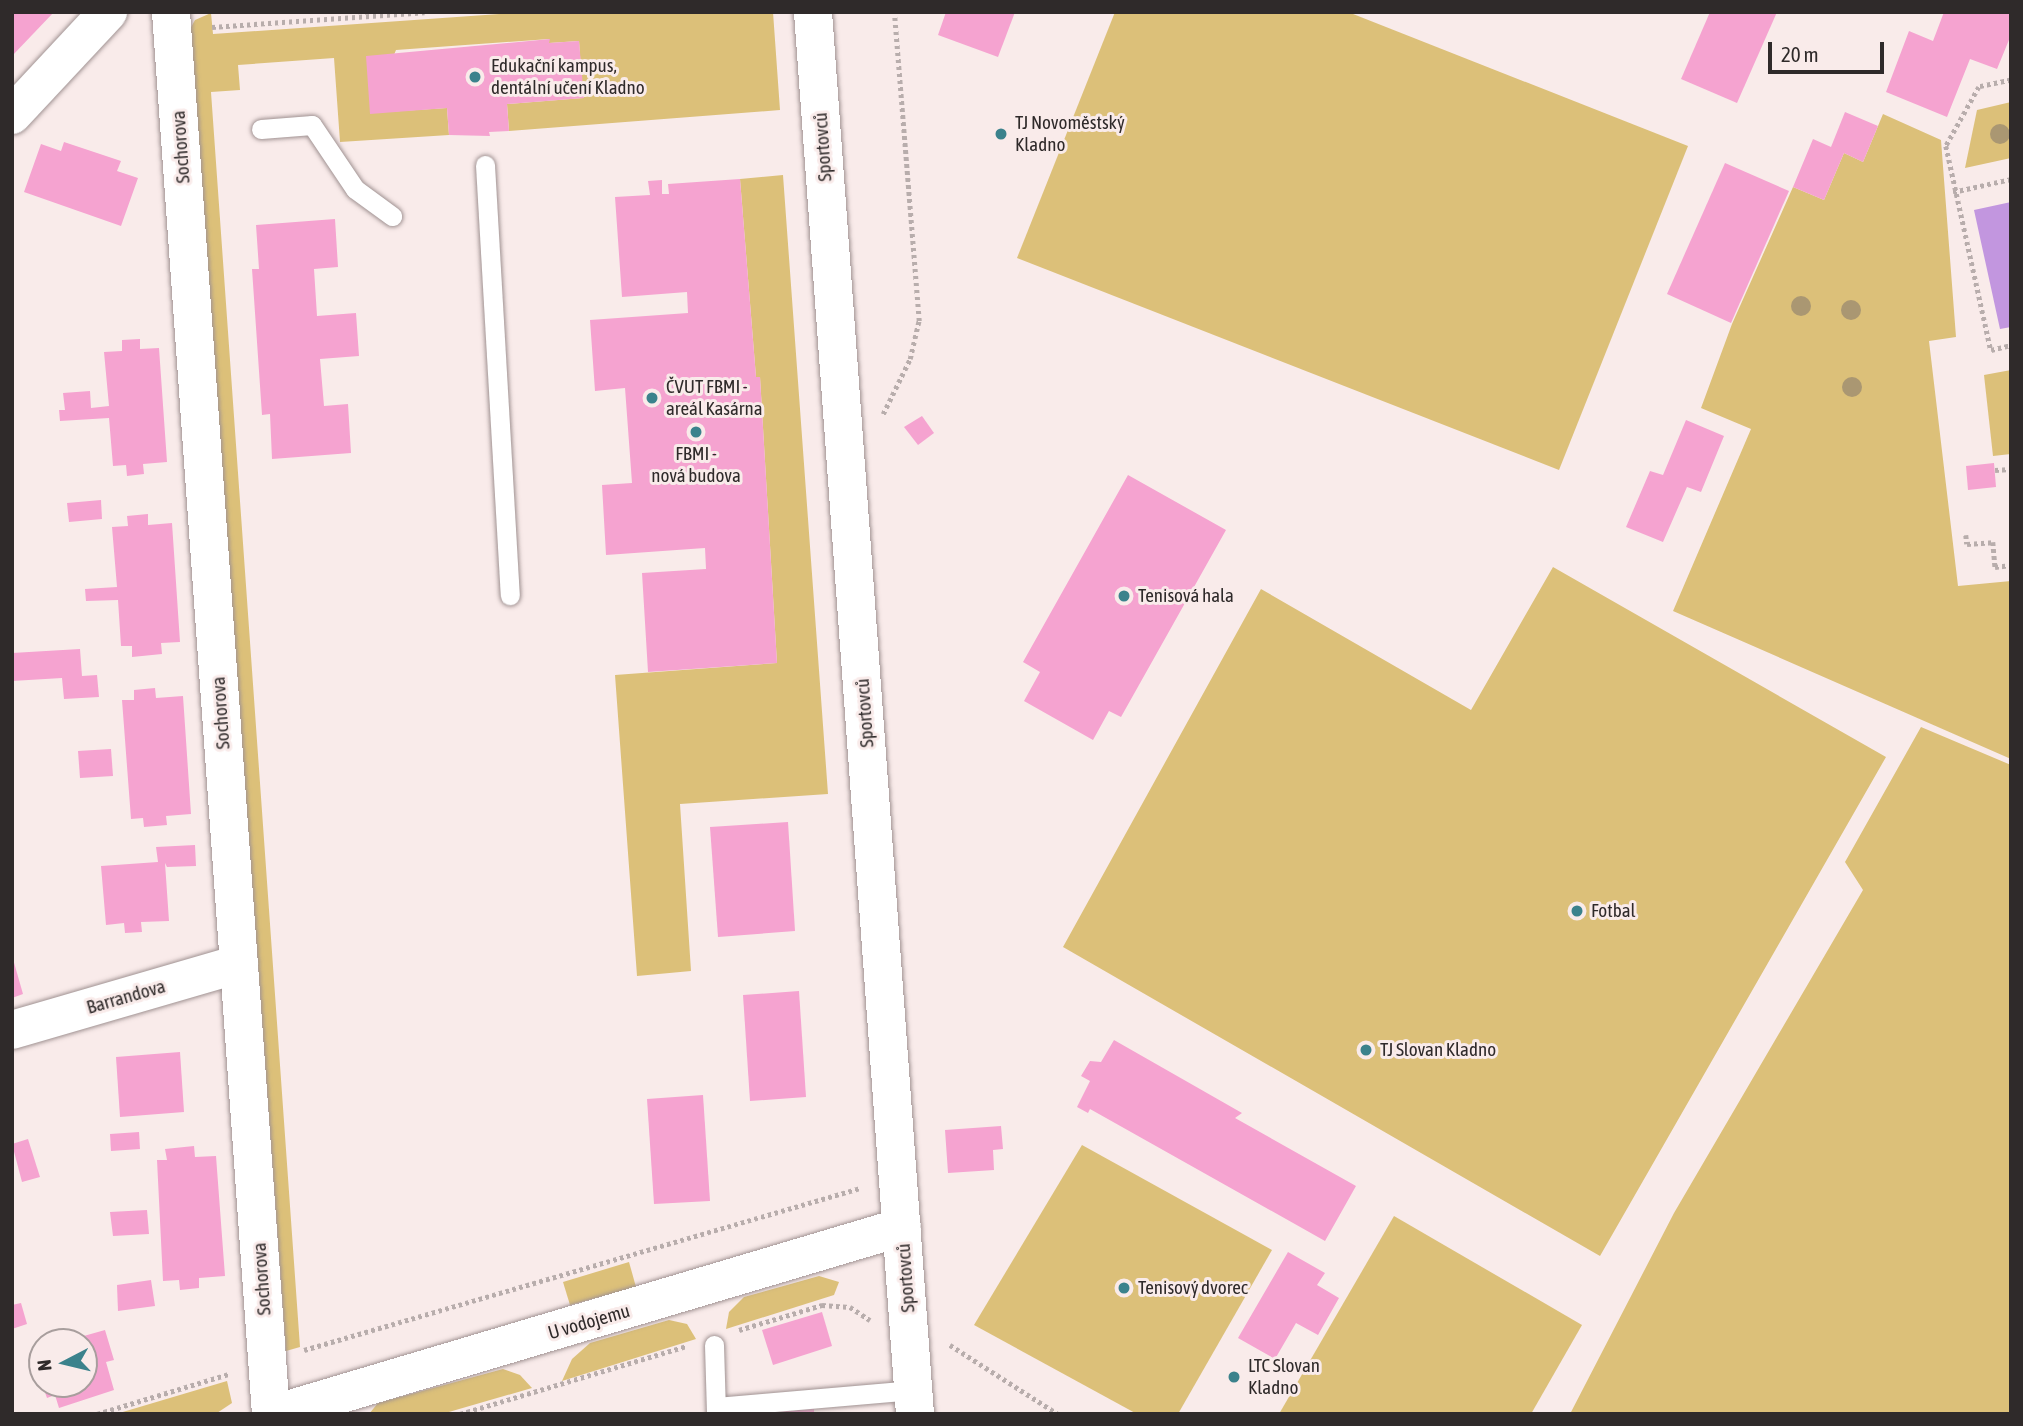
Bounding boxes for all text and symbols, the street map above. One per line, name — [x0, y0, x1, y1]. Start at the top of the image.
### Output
scale bar — [1771, 28, 1886, 72]
text: 20 m — [1781, 42, 1819, 66]
place label: Edukační kampus, dentální učení Kladno — [491, 55, 645, 99]
marker: Edukační kampus, dentální učení Kladno — [465, 67, 485, 87]
street label: Sochorova — [167, 110, 195, 184]
street label: Sportovců — [809, 112, 837, 182]
place label: TJ Novoměstský Kladno — [1015, 112, 1125, 156]
marker: TJ Novoměstský Kladno — [993, 126, 1009, 142]
place label: ČVUT FBMI - areál Kasárna — [666, 376, 763, 420]
marker: ČVUT FBMI - areál Kasárna — [644, 390, 660, 406]
marker: FBMI - nová budova — [688, 424, 704, 440]
place label: FBMI - nová budova — [651, 443, 741, 487]
place label: Tenisová hala — [1138, 585, 1234, 607]
marker: Tenisová hala — [1116, 588, 1132, 604]
street label: Sochorova — [207, 676, 235, 750]
street label: Sportovců — [851, 678, 879, 748]
place label: Fotbal — [1591, 900, 1636, 922]
marker: Fotbal — [1569, 903, 1585, 919]
street label: Barrandova — [84, 975, 168, 1019]
place label: TJ Slovan Kladno — [1380, 1039, 1496, 1061]
marker: TJ Slovan Kladno — [1358, 1042, 1374, 1058]
street label: Sochorova — [248, 1242, 276, 1316]
street label: Sportovců — [892, 1243, 920, 1313]
place label: Tenisový dvorec — [1138, 1277, 1248, 1299]
marker: Tenisový dvorec — [1116, 1280, 1132, 1296]
street label: U vodojemu — [545, 1299, 633, 1345]
north arrow — [28, 1328, 98, 1398]
place label: LTC Slovan Kladno — [1248, 1355, 1320, 1399]
text: N — [33, 1358, 56, 1372]
marker: LTC Slovan Kladno — [1226, 1369, 1242, 1385]

